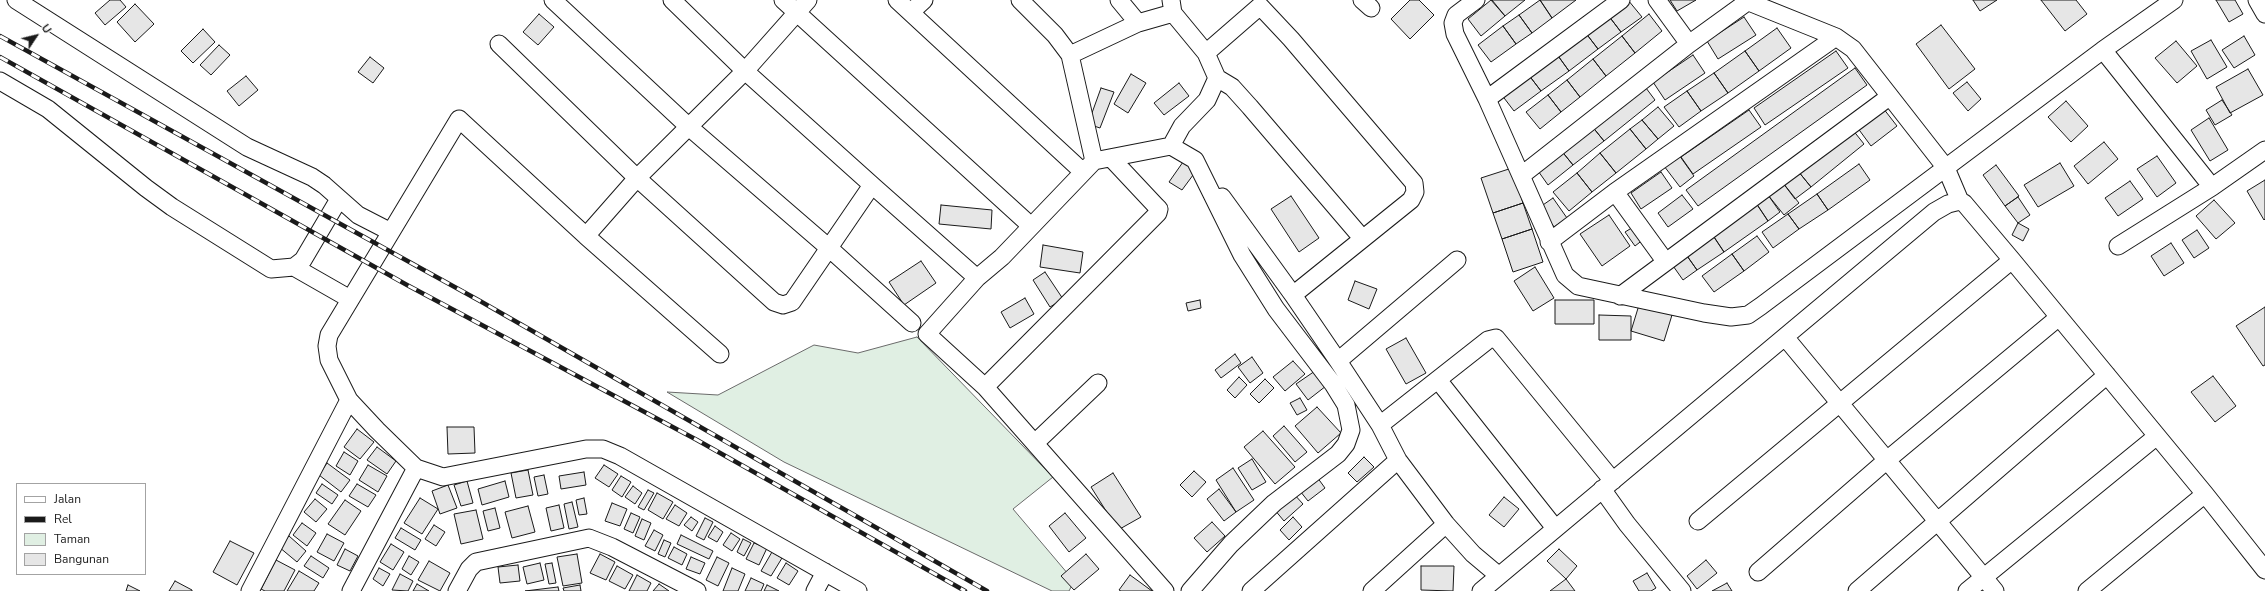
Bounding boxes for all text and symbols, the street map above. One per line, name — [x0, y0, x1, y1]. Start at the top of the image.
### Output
north arrow — [16, 16, 56, 56]
text: U — [38, 21, 55, 36]
legend — [16, 483, 146, 575]
text: Jalan — [54, 491, 81, 507]
text: Rel — [54, 511, 72, 527]
text: Taman — [54, 531, 90, 547]
text: Bangunan — [54, 551, 109, 567]

